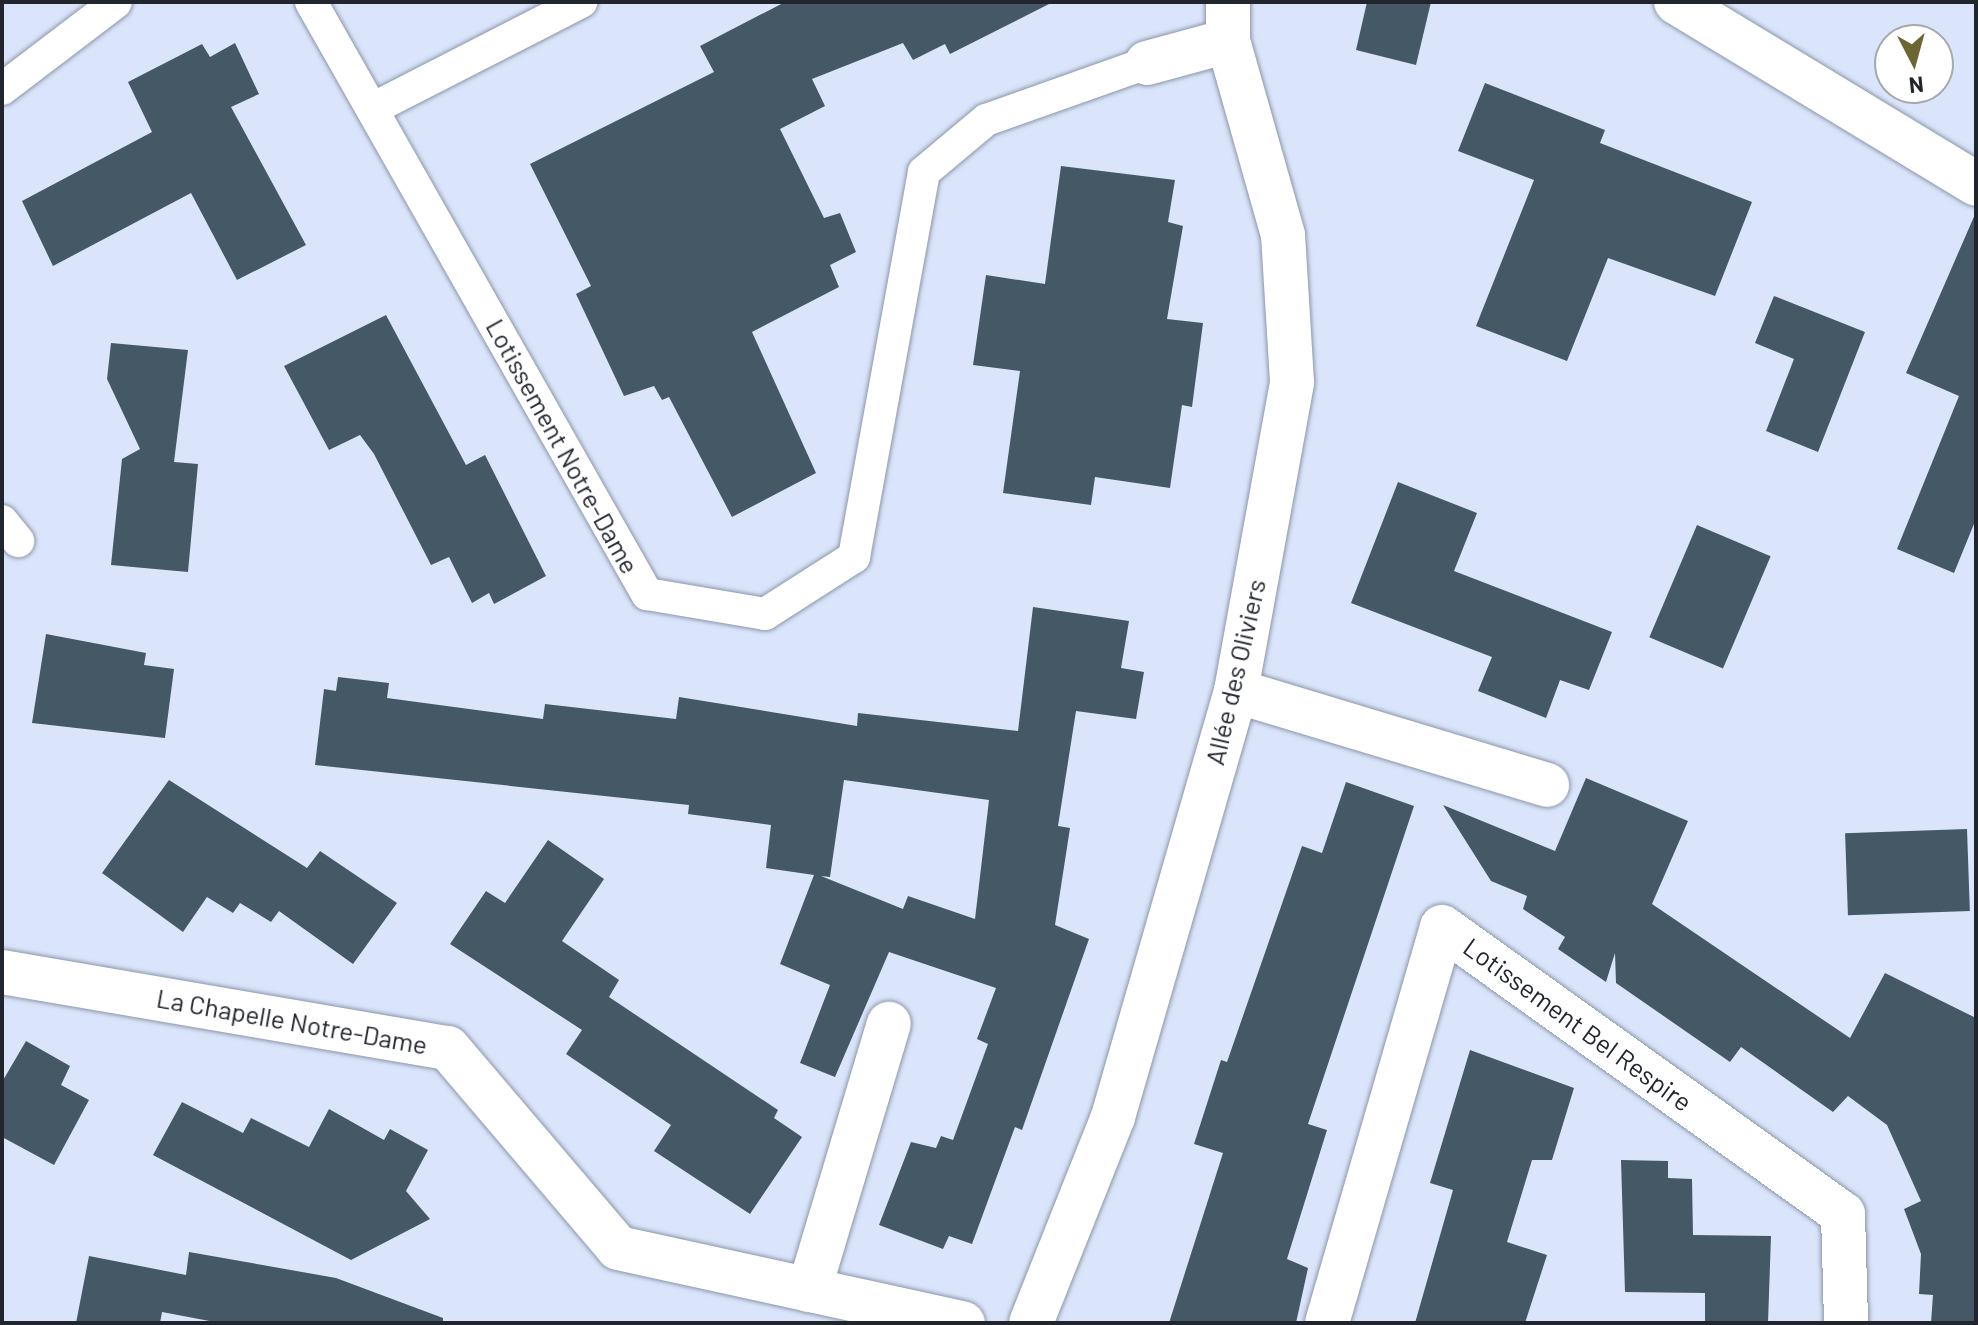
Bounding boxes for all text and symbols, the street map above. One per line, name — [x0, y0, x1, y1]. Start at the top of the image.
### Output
north arrow — [1874, 24, 1954, 104]
text: N — [1908, 72, 1925, 100]
street label: Lotissement Notre-Dame — [480, 313, 646, 579]
street label: Allée des Oliviers — [1198, 576, 1272, 768]
street label: Lotissement Bel Respire — [1458, 931, 1698, 1117]
street label: La Chapelle Notre-Dame — [154, 982, 430, 1060]

